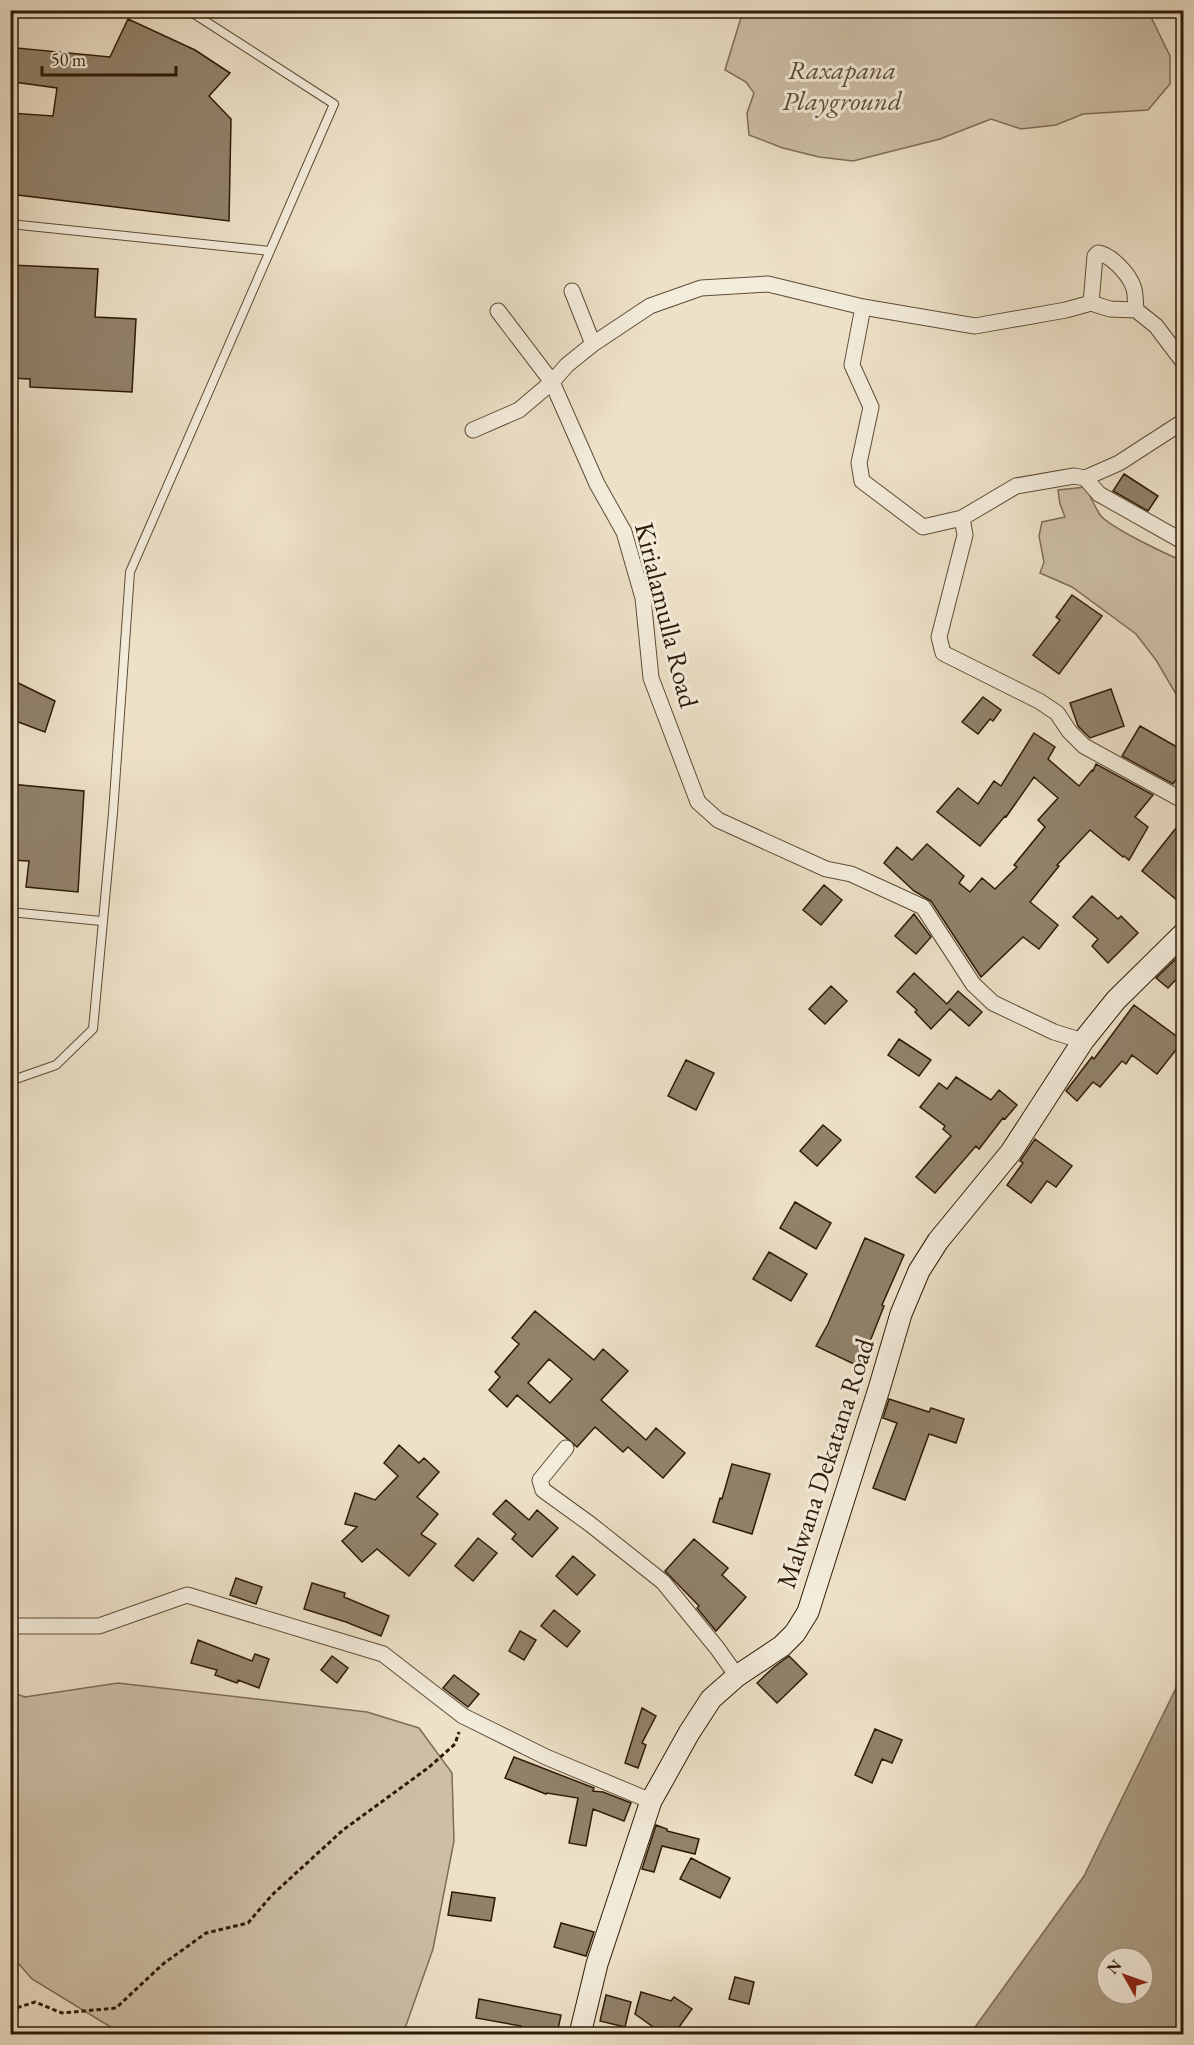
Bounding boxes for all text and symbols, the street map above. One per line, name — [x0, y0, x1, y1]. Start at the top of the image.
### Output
scale bar — [42, 39, 176, 77]
text: 50 m — [51, 48, 86, 71]
park label: Raxapana Playground — [782, 52, 903, 118]
street label: Kirialamulla Road — [627, 519, 707, 712]
street label: Malwana Dekatana Road — [768, 1333, 882, 1592]
north arrow — [1095, 1946, 1155, 2006]
text: N — [1102, 1955, 1126, 1978]

